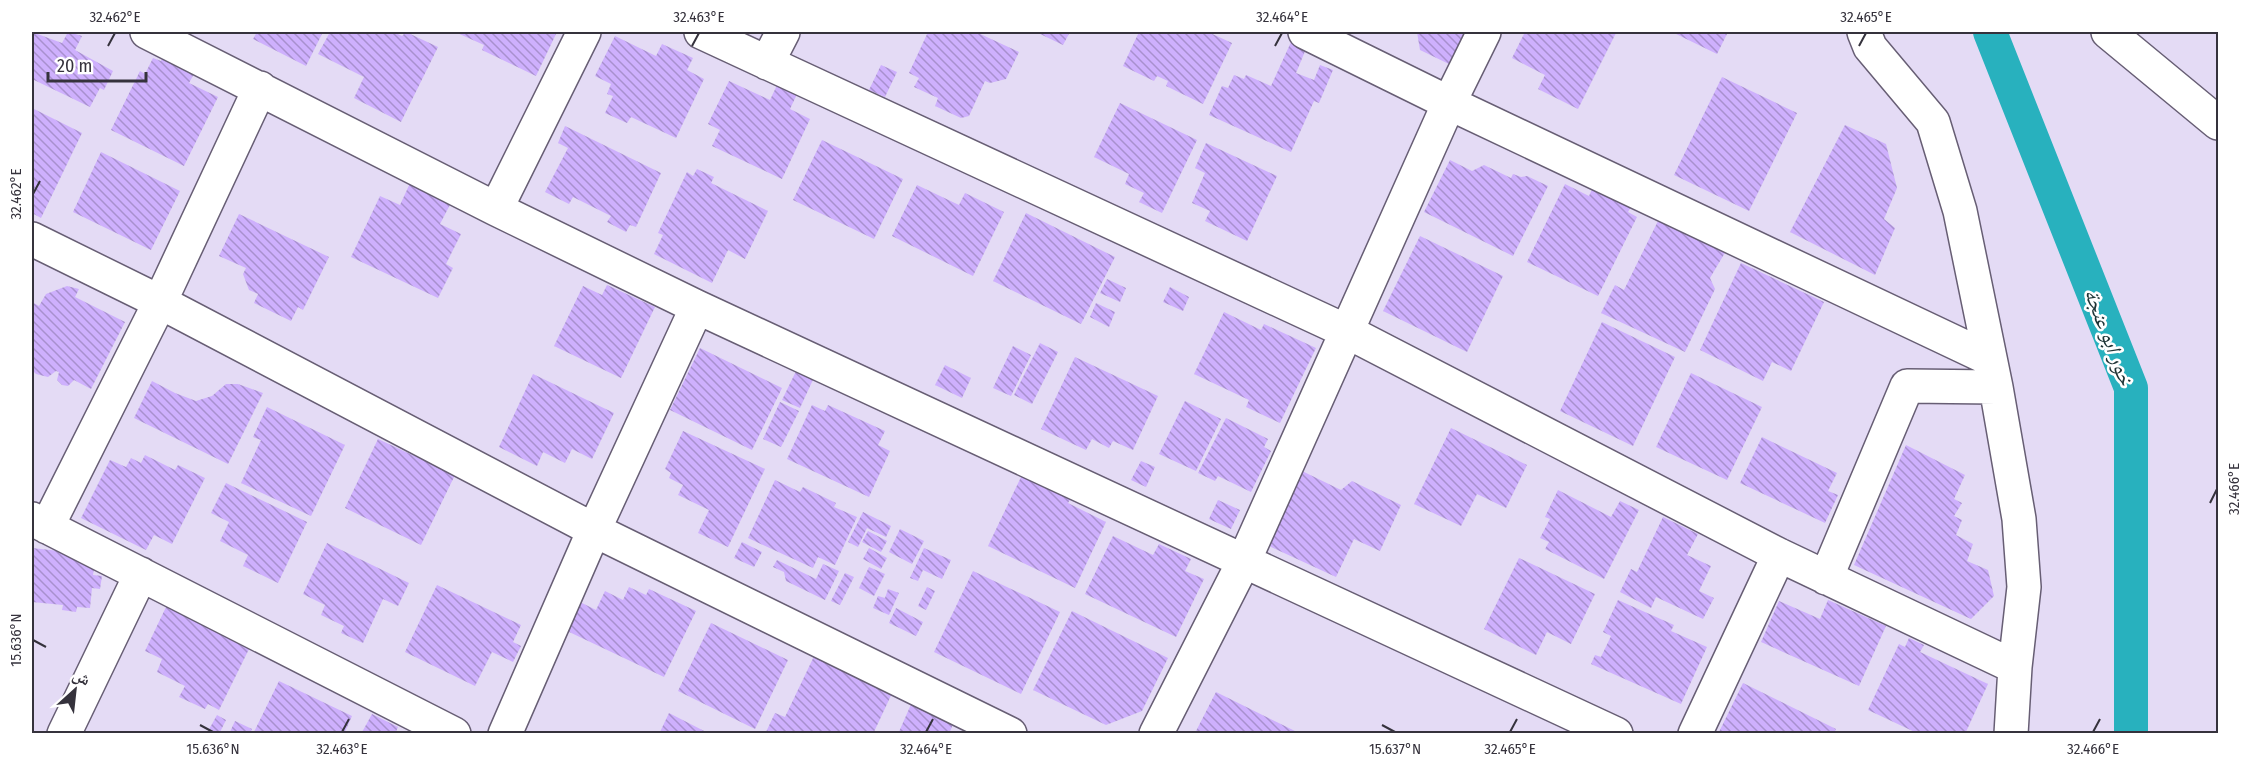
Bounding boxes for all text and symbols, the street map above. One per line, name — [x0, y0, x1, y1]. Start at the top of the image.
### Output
text: 32.462°E — [89, 8, 141, 26]
text: 32.463°E — [673, 8, 725, 26]
text: 32.464°E — [1256, 8, 1308, 26]
text: 32.465°E — [1840, 8, 1892, 26]
scale bar — [48, 45, 146, 83]
text: 20 m — [57, 55, 92, 77]
text: 32.462°E — [7, 168, 25, 220]
water label: خور ابو عنجة — [2079, 285, 2140, 390]
text: 32.466°E — [2225, 463, 2243, 515]
text: 15.636°N — [7, 613, 25, 667]
north arrow — [45, 660, 105, 720]
text: ش — [70, 665, 93, 689]
text: 15.636°N — [186, 740, 240, 758]
text: 32.463°E — [316, 740, 368, 758]
text: 32.464°E — [900, 740, 952, 758]
text: 15.637°N — [1369, 740, 1421, 758]
text: 32.465°E — [1484, 740, 1536, 758]
text: 32.466°E — [2067, 740, 2119, 758]

